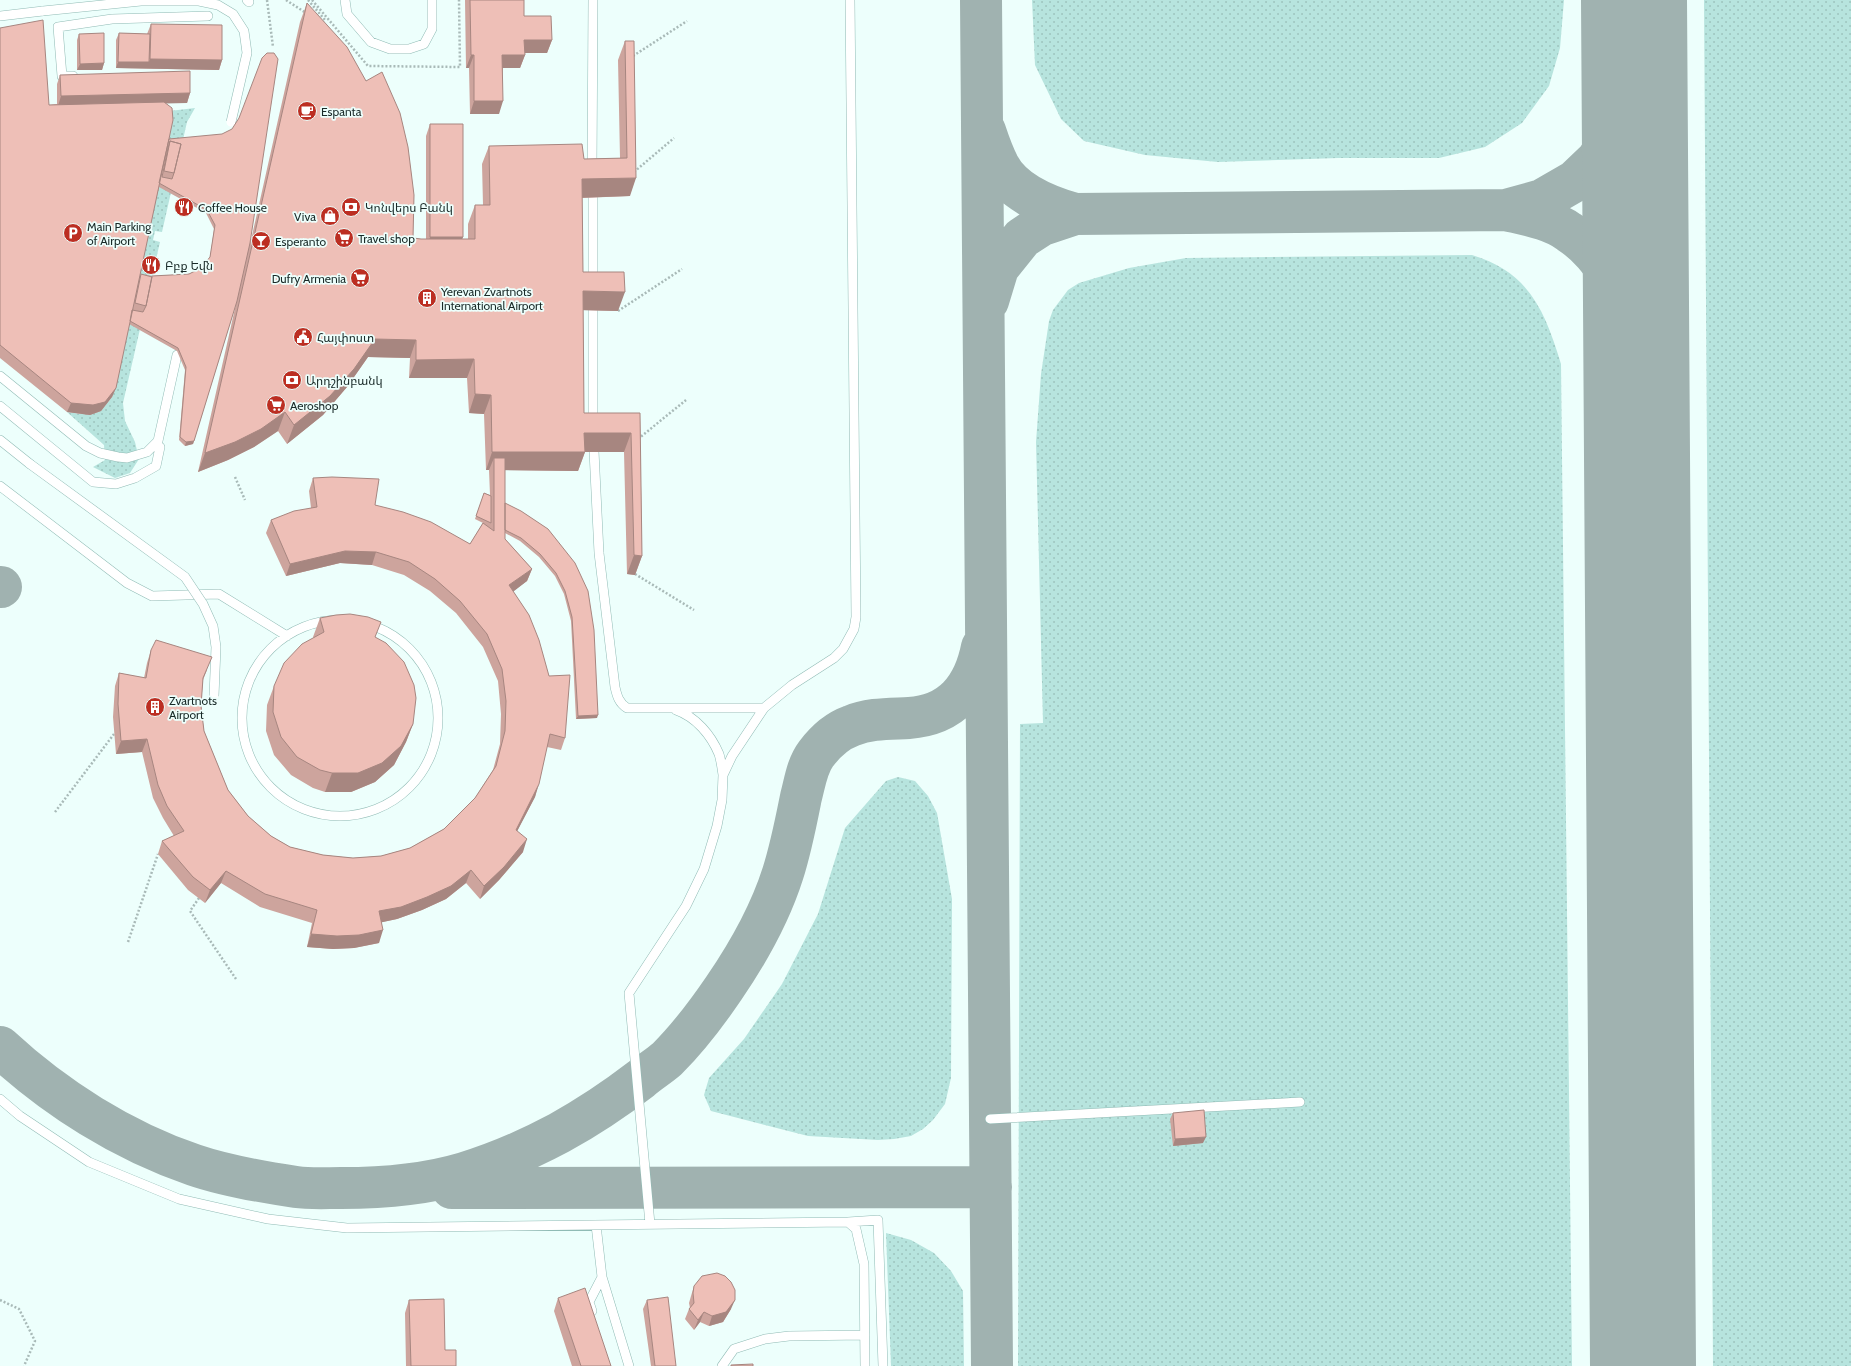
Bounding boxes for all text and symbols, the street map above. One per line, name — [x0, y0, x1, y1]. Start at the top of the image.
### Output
cafe icon: Espanta — [296, 100, 318, 122]
place label: Espanta — [321, 104, 362, 119]
restaurant icon: Coffee House — [173, 196, 195, 218]
bank icon: Կոնվերս Բանկ — [340, 196, 362, 218]
place label: Coffee House — [198, 200, 267, 215]
place label: Կոնվերս Բանկ — [365, 200, 453, 215]
shop icon: Viva — [319, 205, 341, 227]
place label: Viva — [294, 209, 316, 224]
place label: Main Parking of Airport — [87, 219, 152, 248]
parking icon: Main Parking of Airport — [62, 222, 84, 244]
supermarket icon: Travel shop — [333, 227, 355, 249]
bar icon: Esperanto — [250, 230, 272, 252]
place label: Travel shop — [358, 231, 415, 246]
place label: Esperanto — [275, 234, 326, 249]
restaurant icon: Բբք Եվն — [140, 254, 162, 276]
place label: Բբք Եվն — [165, 258, 213, 273]
supermarket icon: Dufry Armenia — [349, 267, 371, 289]
place label: Dufry Armenia — [272, 271, 346, 286]
place label: Yerevan Zvartnots International Airport — [440, 284, 543, 313]
building icon: Yerevan Zvartnots International Airport — [416, 287, 438, 309]
public building icon: Հայփոստ — [292, 326, 314, 348]
place label: Հայփոստ — [317, 330, 374, 345]
bank icon: Արդշինբանկ — [281, 369, 303, 391]
place label: Արդշինբանկ — [306, 373, 383, 388]
supermarket icon: Aeroshop — [265, 394, 287, 416]
place label: Aeroshop — [290, 398, 339, 413]
place label: Zvartnots Airport — [169, 693, 217, 722]
building icon: Zvartnots Airport — [144, 696, 166, 718]

